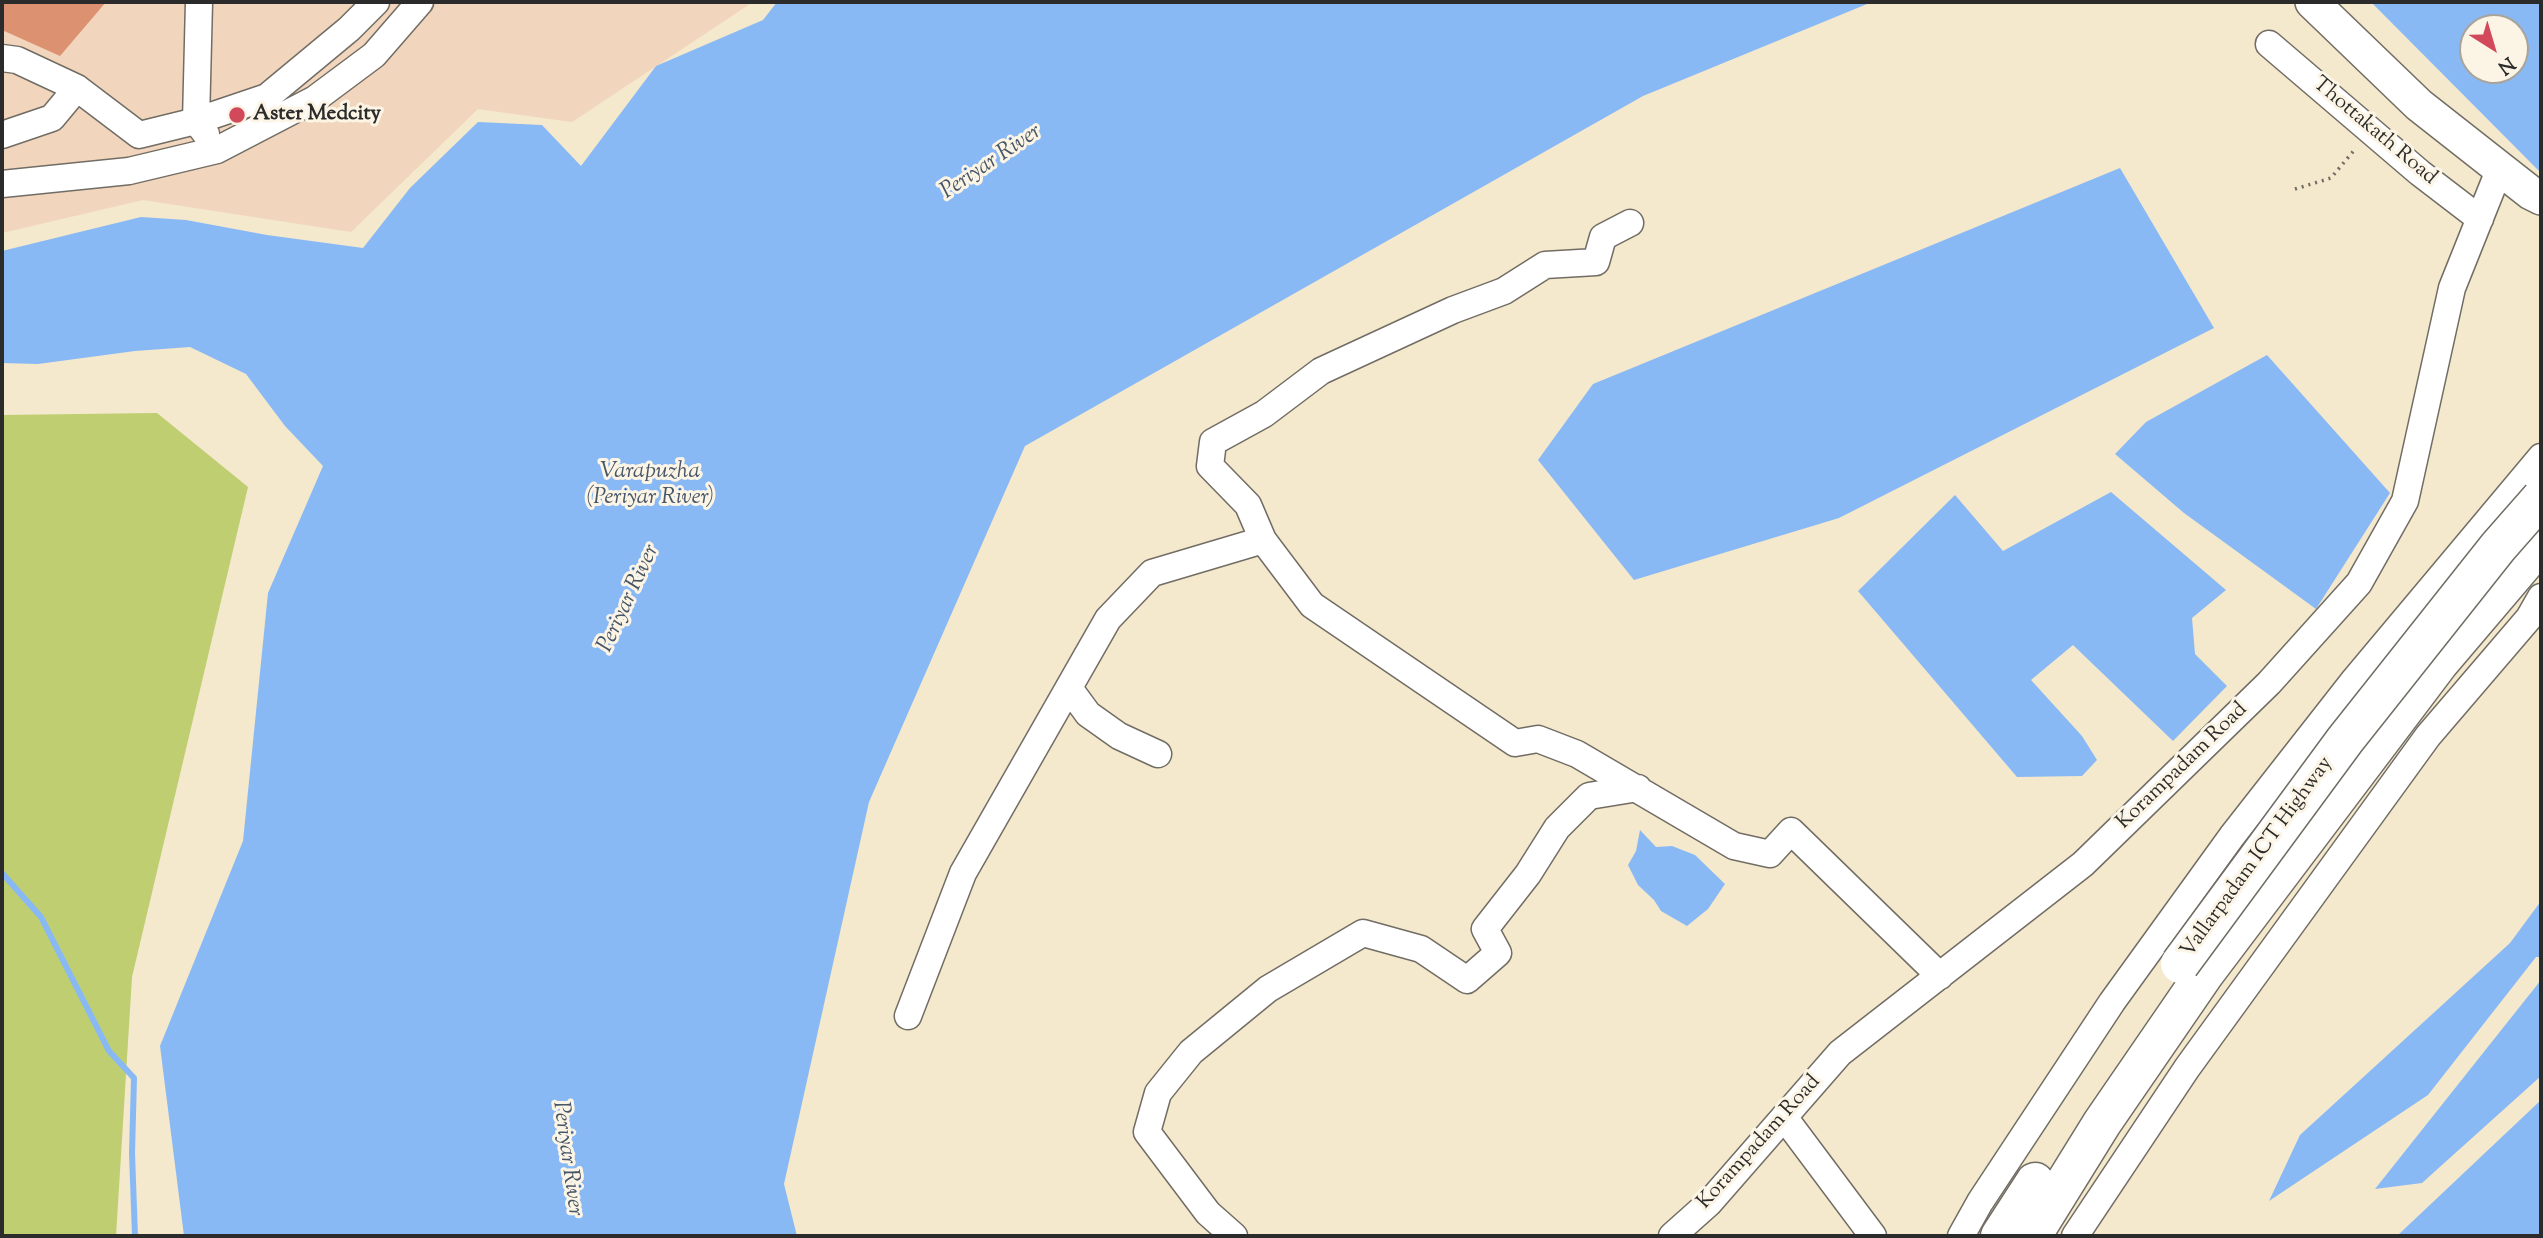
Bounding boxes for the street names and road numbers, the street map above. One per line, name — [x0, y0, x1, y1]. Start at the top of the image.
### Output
street label: Thottakath Road — [2307, 73, 2441, 191]
street label: Korampadam Road — [2112, 698, 2254, 836]
street label: Vallarpadam ICT Highway — [2177, 753, 2339, 963]
street label: Korampadam Road — [1693, 1071, 1827, 1215]

